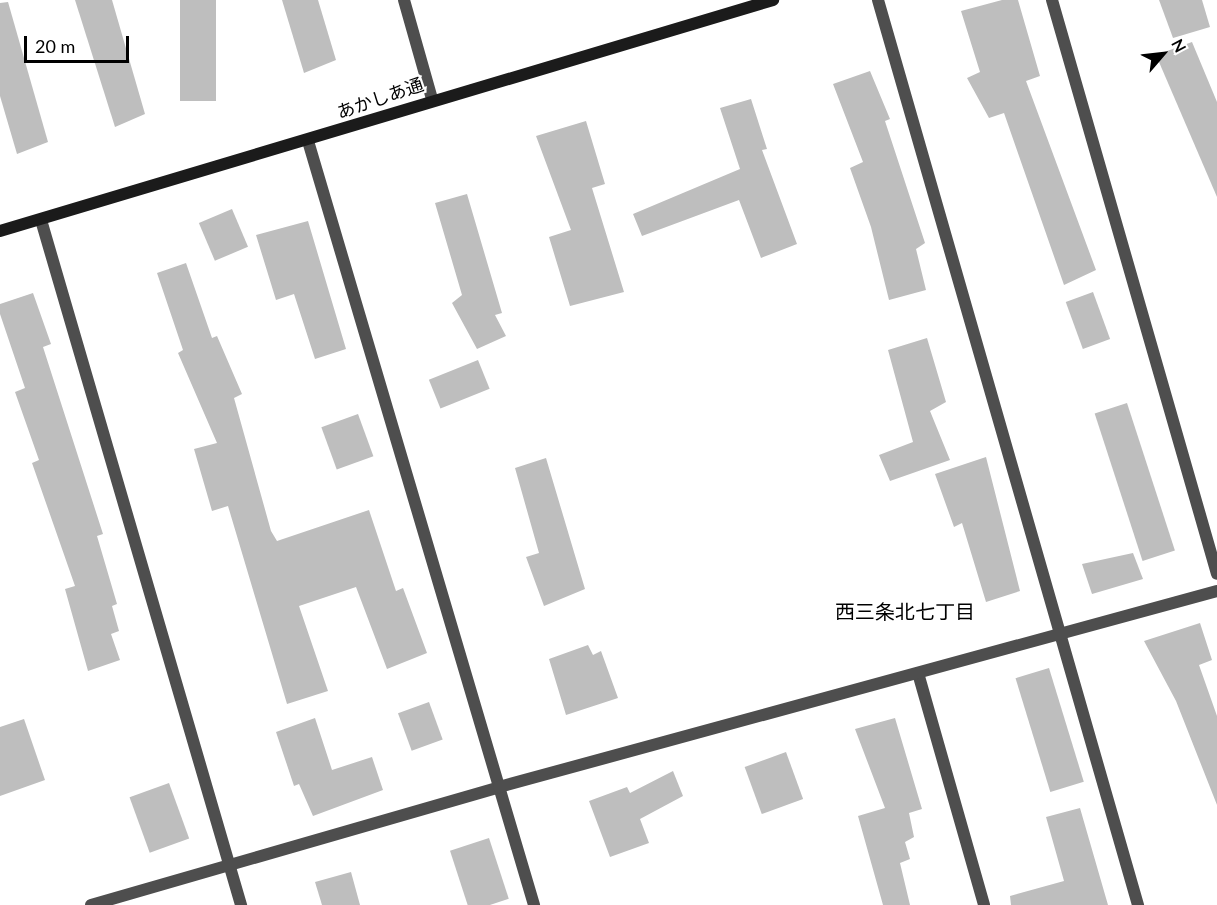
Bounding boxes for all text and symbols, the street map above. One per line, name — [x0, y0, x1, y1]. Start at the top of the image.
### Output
scale bar — [27, 24, 132, 62]
north arrow — [1133, 24, 1193, 84]
text: 20 m — [35, 35, 75, 57]
text: N — [1168, 35, 1191, 55]
street label: あかしあ通 — [334, 73, 426, 123]
district label: 西三条北七丁目 — [835, 599, 975, 623]

